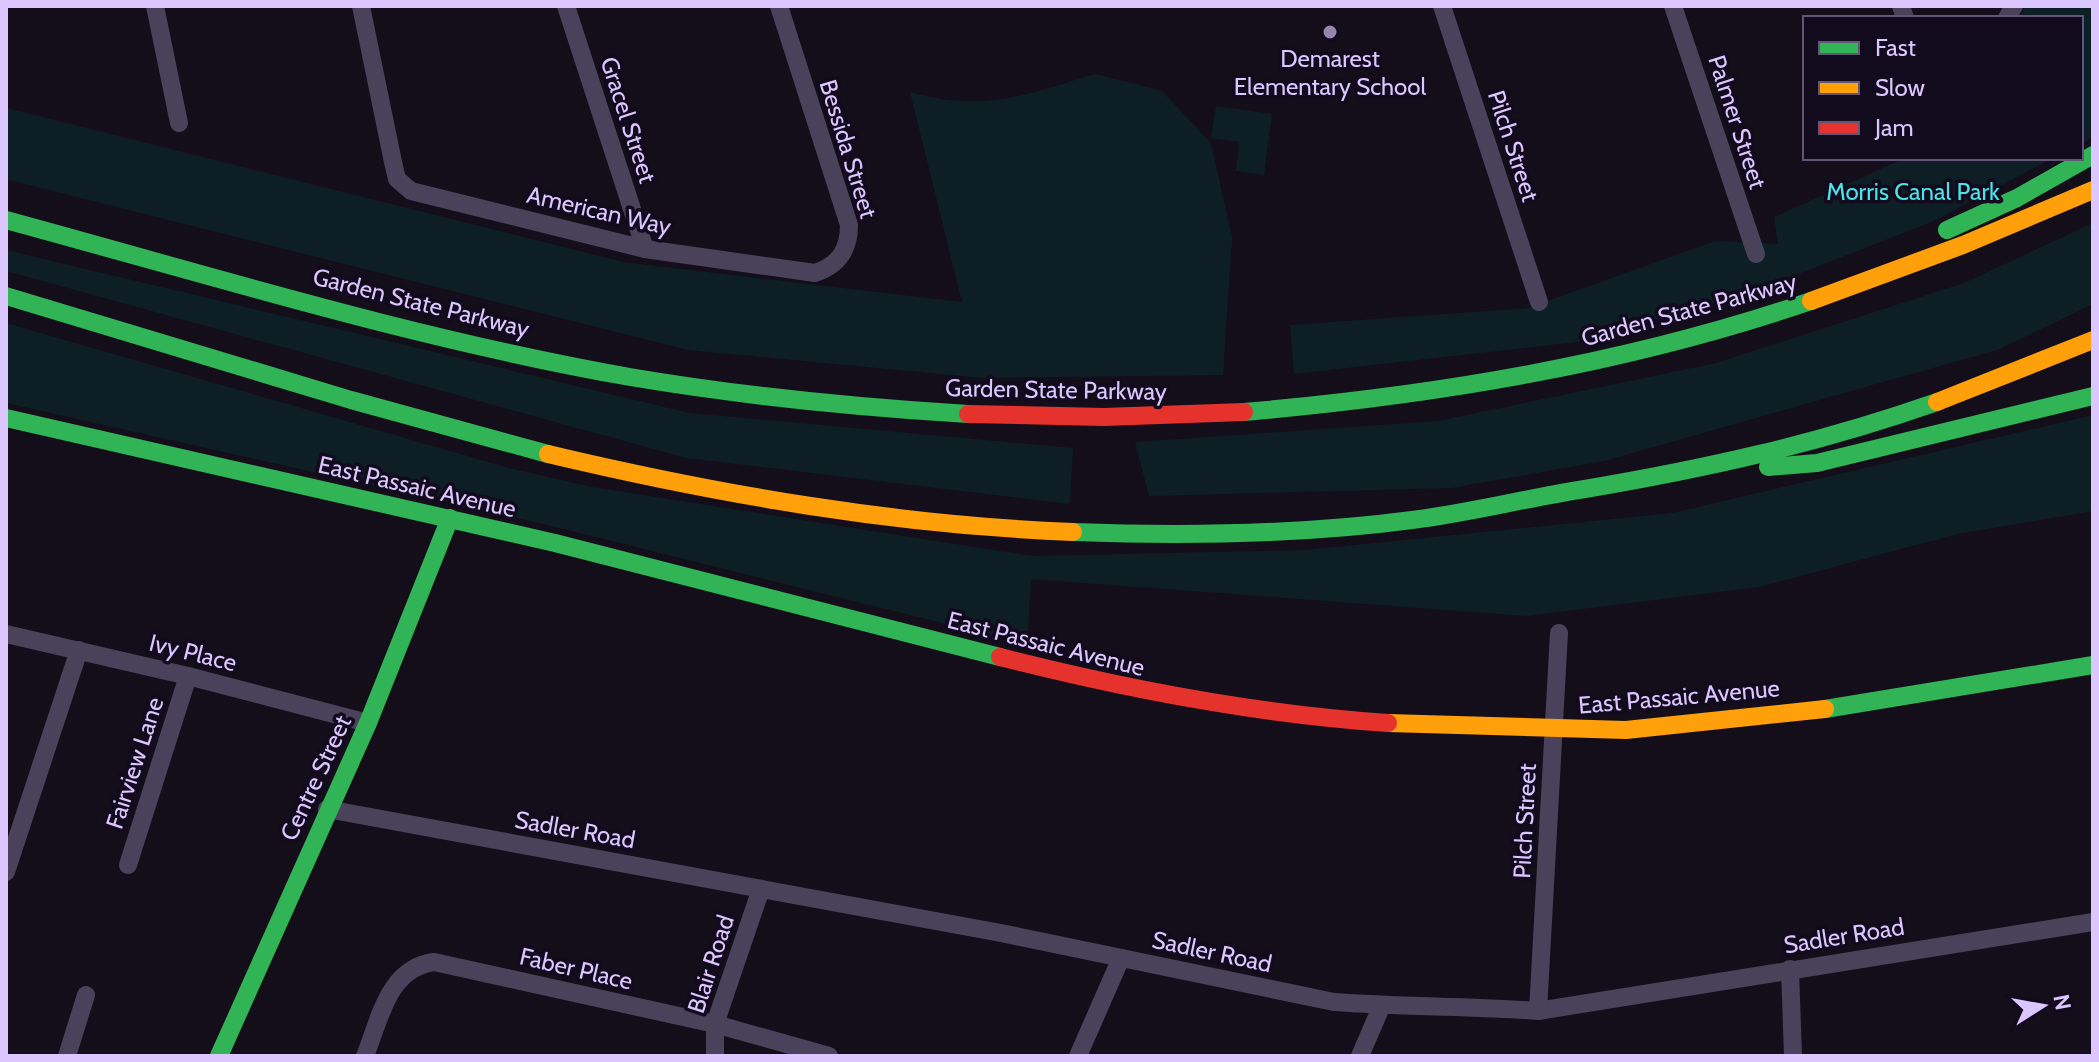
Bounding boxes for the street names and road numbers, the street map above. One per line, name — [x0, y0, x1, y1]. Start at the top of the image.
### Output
street label: Palmer Street — [1702, 51, 1773, 192]
street label: Gracel Street — [594, 53, 662, 186]
street label: Bessida Street — [814, 76, 883, 222]
street label: Pilch Street — [1482, 87, 1545, 205]
street label: American Way — [524, 180, 674, 241]
street label: Garden State Parkway — [310, 262, 532, 343]
street label: Garden State Parkway — [1578, 267, 1800, 352]
street label: Garden State Parkway — [945, 373, 1167, 406]
street label: East Passaic Avenue — [315, 450, 519, 523]
street label: East Passaic Avenue — [945, 605, 1148, 682]
street label: Ivy Place — [146, 628, 240, 677]
street label: East Passaic Avenue — [1577, 673, 1781, 720]
street label: Fairview Lane — [100, 693, 169, 832]
street label: Centre Street — [274, 711, 357, 845]
street label: Pilch Street — [1507, 763, 1542, 879]
street label: Sadler Road — [513, 805, 638, 854]
street label: Blair Road — [681, 911, 740, 1017]
street label: Sadler Road — [1782, 912, 1906, 959]
street label: Sadler Road — [1150, 925, 1275, 978]
street label: Faber Place — [517, 941, 635, 996]

